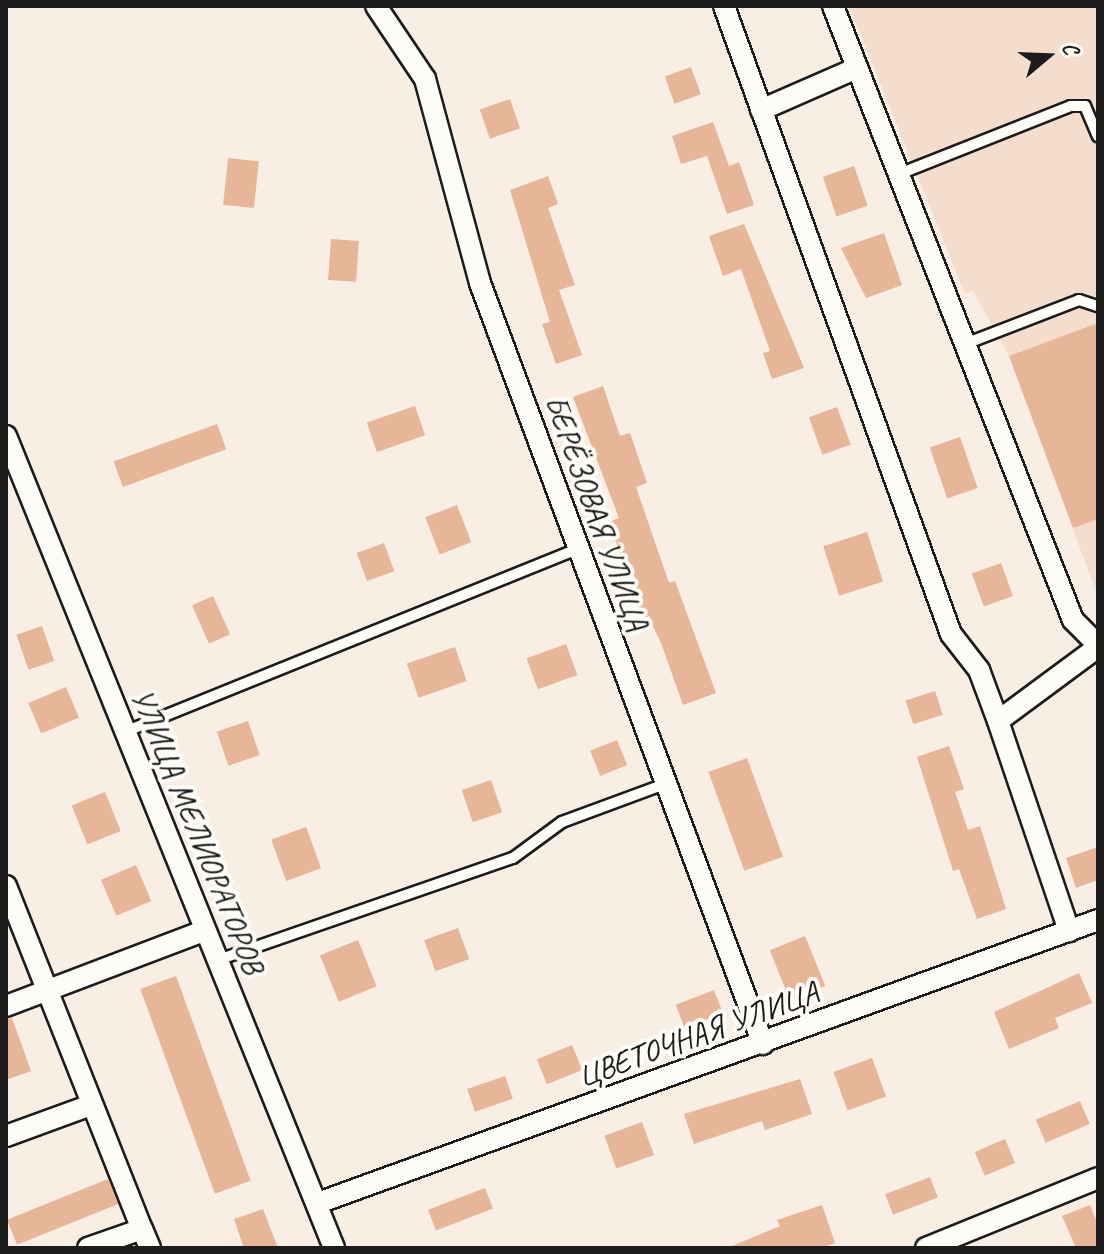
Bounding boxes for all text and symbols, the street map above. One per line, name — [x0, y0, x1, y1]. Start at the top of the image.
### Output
north arrow — [1008, 16, 1088, 96]
text: С — [1056, 39, 1086, 58]
street label: БЕРЁЗОВАЯ УЛИЦА — [536, 390, 656, 636]
street label: УЛИЦА МЕЛИОРАТОРОВ — [123, 684, 271, 978]
street label: ЦВЕТОЧНАЯ УЛИЦА — [573, 974, 823, 1096]

